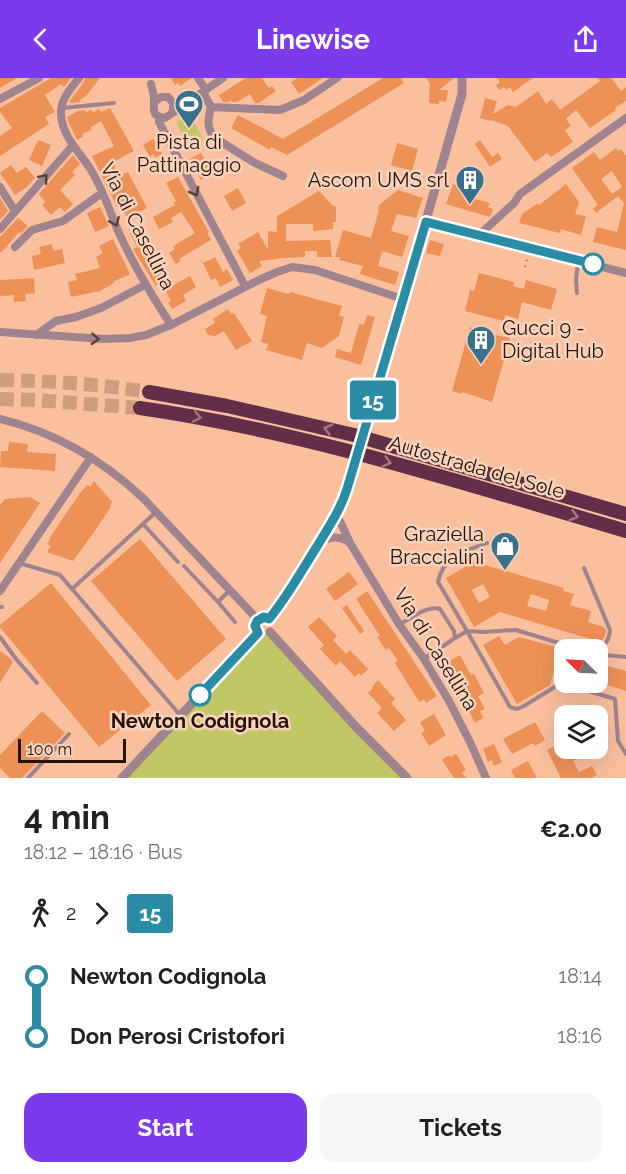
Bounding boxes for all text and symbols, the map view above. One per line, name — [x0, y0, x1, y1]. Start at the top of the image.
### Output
icon: back — [24, 23, 57, 56]
icon: share — [569, 23, 602, 56]
text: Linewise — [256, 24, 370, 55]
sports icon: Pista di Pattinaggio — [173, 88, 205, 130]
place label: Pista di Pattinaggio — [137, 130, 241, 177]
street label: Via di Casellina — [96, 158, 180, 294]
building icon: Ascom UMS srl — [454, 164, 486, 206]
place label: Ascom UMS srl — [308, 168, 450, 192]
one-way arrow — [37, 174, 48, 185]
one-way arrow — [188, 186, 200, 197]
one-way arrow — [108, 216, 120, 227]
unlabelled marker — [582, 253, 604, 275]
place label: Gucci 9 - Digital Hub — [502, 316, 604, 363]
building icon: Gucci 9 - Digital Hub — [465, 324, 497, 366]
one-way arrow — [90, 332, 99, 345]
line badge: 15 — [346, 380, 400, 420]
text: 15 — [362, 388, 384, 413]
one-way arrow — [192, 410, 202, 423]
one-way arrow — [323, 423, 333, 436]
street label: Autostrada del Sole — [386, 430, 568, 504]
one-way arrow — [382, 454, 392, 467]
one-way arrow — [568, 509, 579, 521]
place label: Graziella Braccialini — [390, 522, 484, 569]
shop icon: Graziella Braccialini — [489, 530, 521, 572]
street label: Via di Casellina — [389, 583, 483, 715]
north arrow — [554, 639, 608, 693]
map controls — [554, 639, 608, 759]
marker: Newton Codignola — [189, 684, 211, 706]
button: layers — [554, 705, 608, 759]
place label: Newton Codignola — [111, 709, 289, 733]
scale bar — [18, 736, 126, 764]
text: 100 m — [27, 740, 72, 759]
text: 4 min — [24, 798, 110, 837]
text: €2.00 — [540, 816, 602, 842]
text: 18:12 – 18:16 · Bus — [24, 840, 182, 864]
icon: walk — [24, 897, 57, 930]
icon: forward — [85, 897, 118, 930]
text: 2 — [66, 901, 76, 925]
text: 15 — [139, 901, 161, 926]
text: Newton Codignola — [70, 963, 266, 989]
text: 18:14 — [558, 964, 602, 988]
text: Don Perosi Cristofori — [70, 1023, 285, 1049]
text: 18:16 — [557, 1024, 602, 1048]
button: Start — [24, 1093, 307, 1162]
button: Tickets — [319, 1093, 602, 1162]

